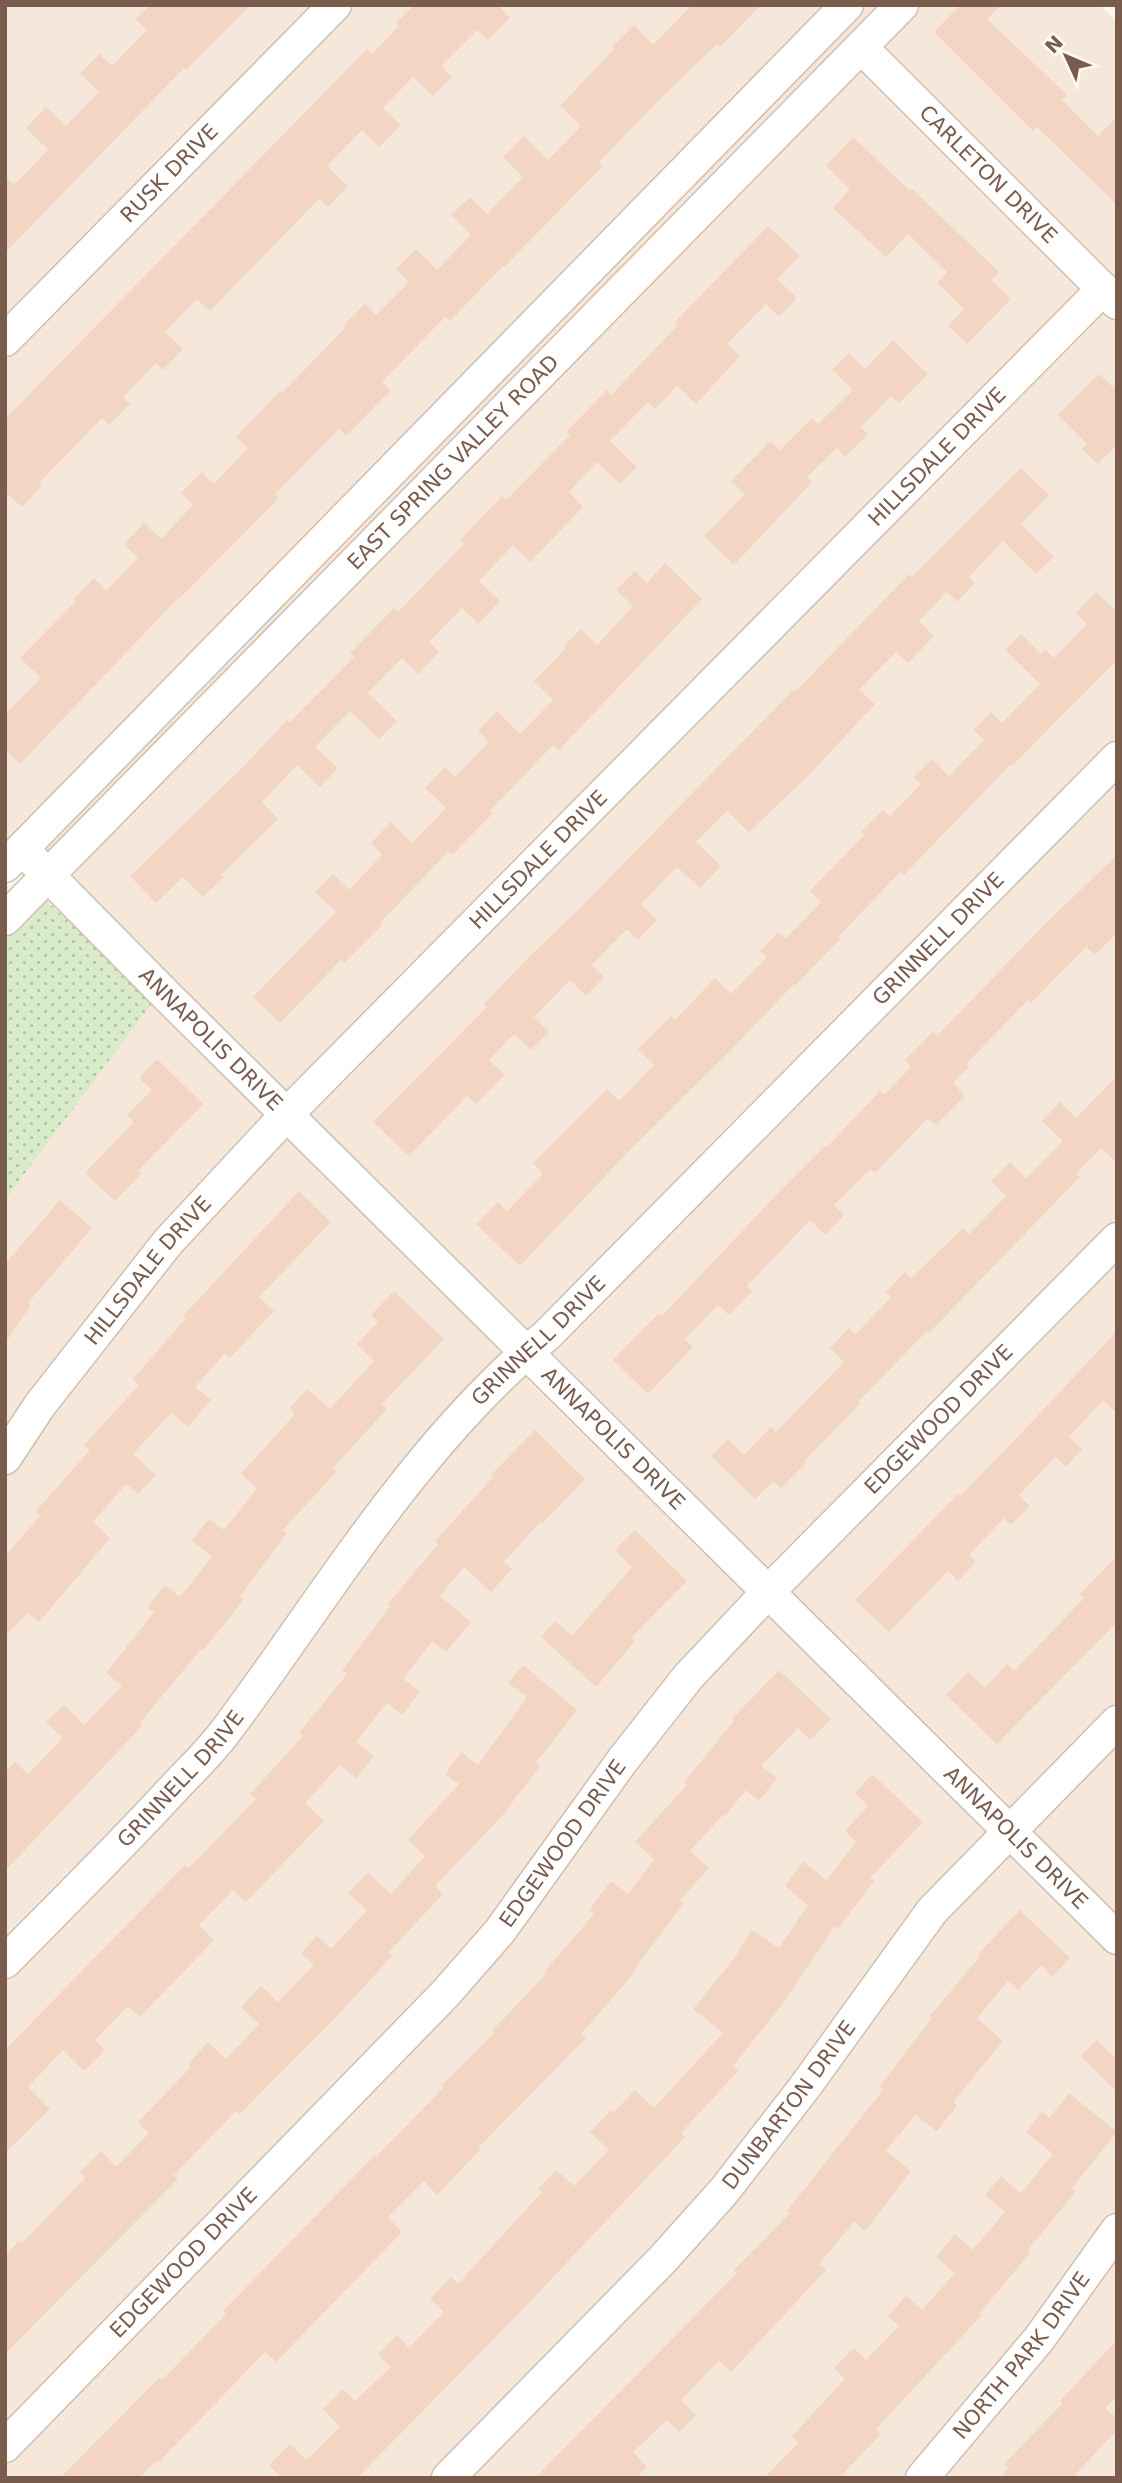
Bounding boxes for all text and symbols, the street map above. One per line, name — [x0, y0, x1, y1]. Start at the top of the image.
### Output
north arrow — [1031, 21, 1101, 91]
text: N — [1040, 31, 1067, 58]
street label: CARLETON DRIVE — [914, 100, 1062, 248]
street label: RUSK DRIVE — [116, 119, 223, 227]
street label: EAST SPRING VALLEY ROAD — [343, 350, 564, 574]
street label: HILLSDALE DRIVE — [863, 382, 1011, 531]
street label: HILLSDALE DRIVE — [465, 786, 612, 934]
street label: GRINNELL DRIVE — [868, 868, 1009, 1010]
street label: ANNAPOLIS DRIVE — [134, 963, 287, 1115]
street label: HILLSDALE DRIVE — [80, 1191, 216, 1350]
street label: GRINNELL DRIVE — [467, 1271, 610, 1411]
street label: EDGEWOOD DRIVE — [860, 1340, 1018, 1499]
street label: ANNAPOLIS DRIVE — [537, 1362, 690, 1515]
street label: GRINNELL DRIVE — [113, 1706, 249, 1852]
street label: EDGEWOOD DRIVE — [495, 1755, 631, 1932]
street label: ANNAPOLIS DRIVE — [939, 1762, 1093, 1914]
street label: DUNBARTON DRIVE — [718, 2016, 861, 2194]
street label: EDGEWOOD DRIVE — [105, 2182, 262, 2343]
street label: NORTH PARK DRIVE — [948, 2268, 1095, 2444]

